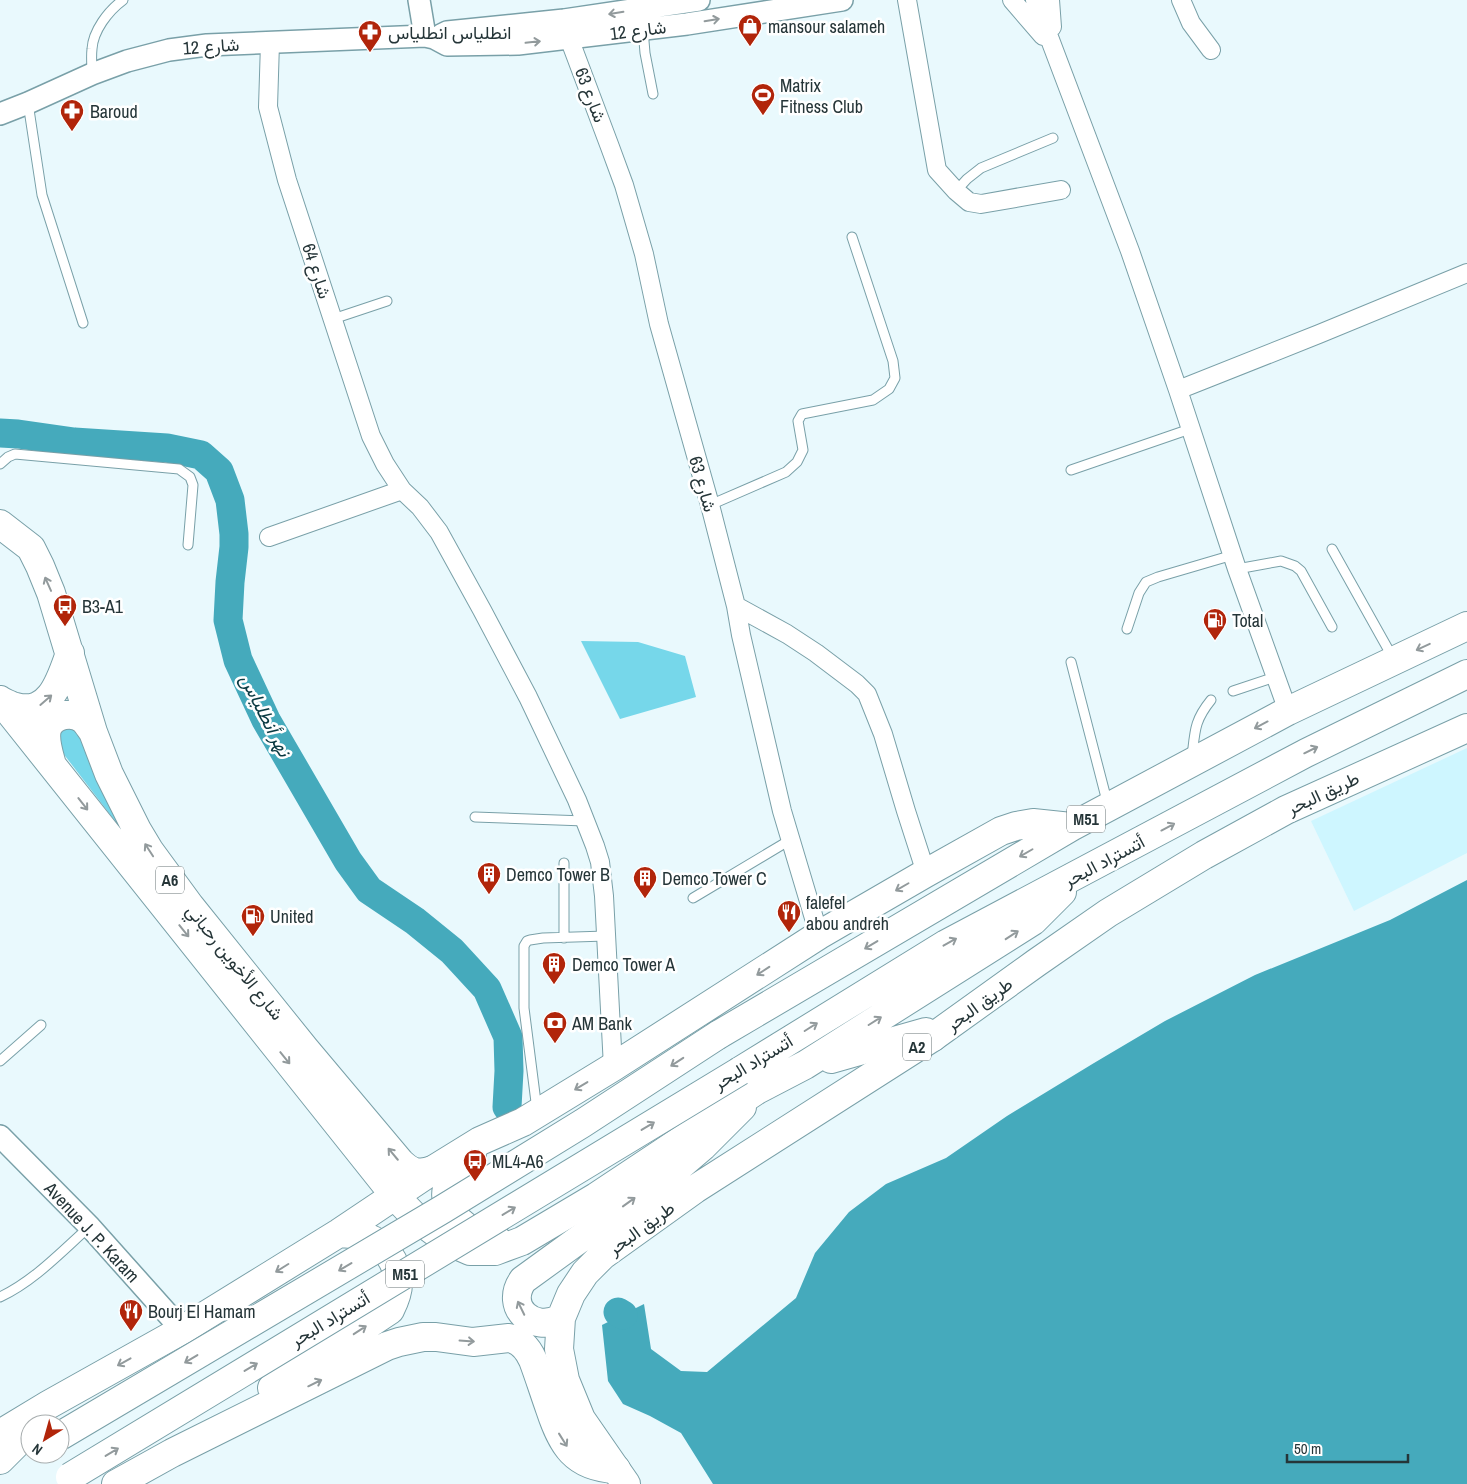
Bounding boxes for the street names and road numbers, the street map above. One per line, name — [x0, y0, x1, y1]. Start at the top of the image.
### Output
street label: شارع 12 — [608, 14, 668, 46]
street label: شارع 12 — [182, 32, 240, 60]
street label: شارع 63 — [569, 64, 613, 126]
street label: شارع 64 — [296, 240, 338, 302]
street label: شارع 63 — [683, 453, 723, 515]
street label: طريق البحر — [1282, 765, 1363, 821]
road number: M51 — [1067, 806, 1105, 832]
street label: أتستراد البحر — [1058, 829, 1149, 893]
road number: A6 — [156, 866, 184, 894]
street label: شارع الأخوين رحباني — [178, 899, 290, 1027]
street label: طريق البحر — [940, 971, 1018, 1037]
street label: أتستراد البحر — [708, 1028, 797, 1096]
road number: A2 — [903, 1034, 931, 1060]
street label: Avenue J. P. Karam — [38, 1176, 145, 1288]
street label: طريق البحر — [602, 1195, 680, 1261]
road number: M51 — [386, 1260, 424, 1288]
street label: أتستراد البحر — [285, 1285, 374, 1353]

